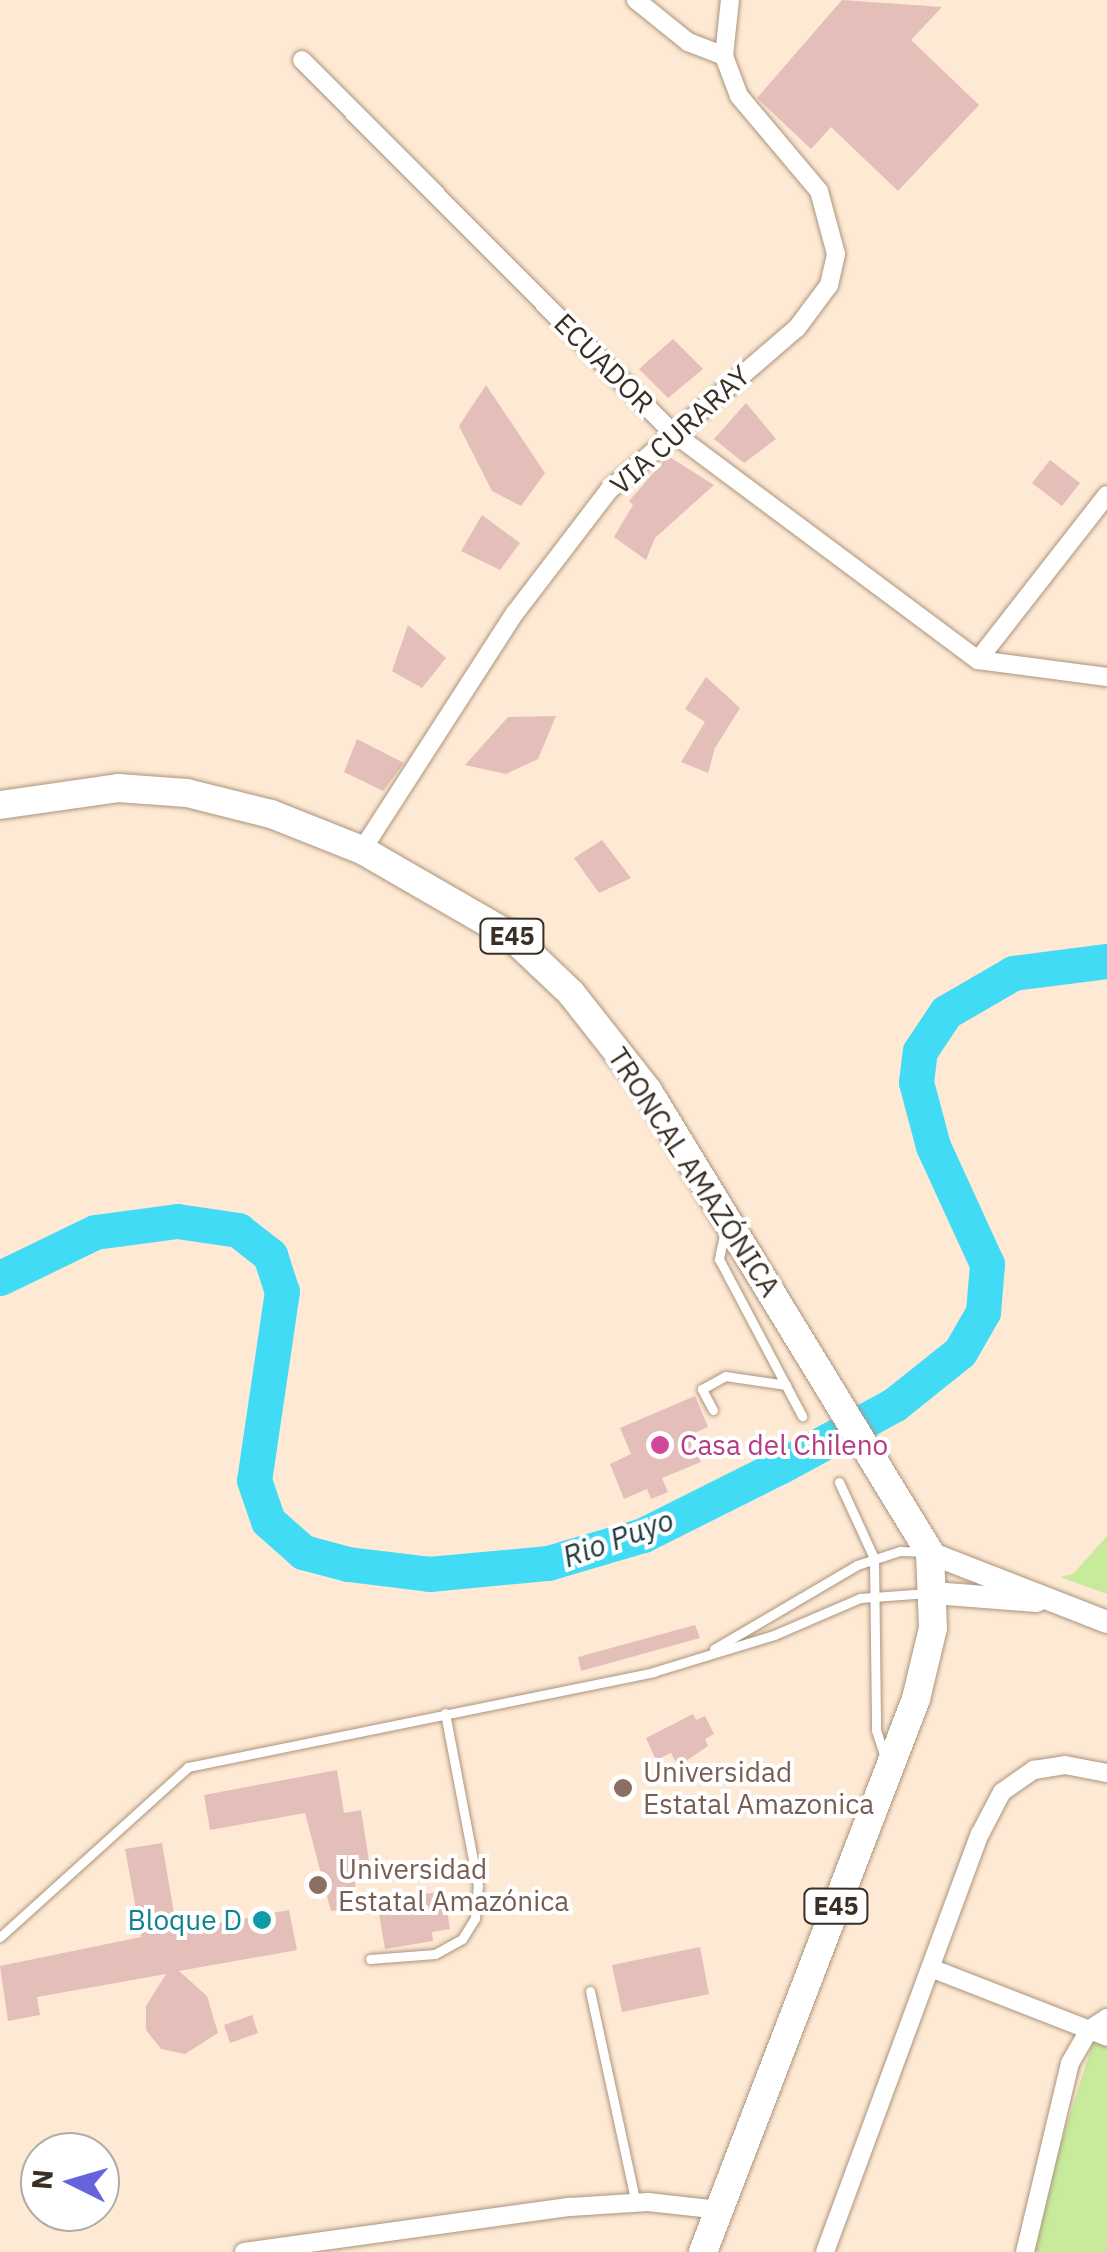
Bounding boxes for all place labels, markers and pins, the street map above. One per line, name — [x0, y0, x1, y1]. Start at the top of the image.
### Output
place label: Casa del Chileno — [680, 1428, 888, 1462]
marker: Casa del Chileno — [649, 1434, 671, 1456]
place label: Universidad Estatal Amazonica — [643, 1755, 874, 1821]
marker: Universidad Estatal Amazonica — [612, 1777, 634, 1799]
place label: Universidad Estatal Amazónica — [338, 1852, 569, 1918]
marker: Universidad Estatal Amazónica — [307, 1874, 329, 1896]
place label: Bloque D — [128, 1903, 242, 1937]
marker: Bloque D — [251, 1909, 273, 1931]

